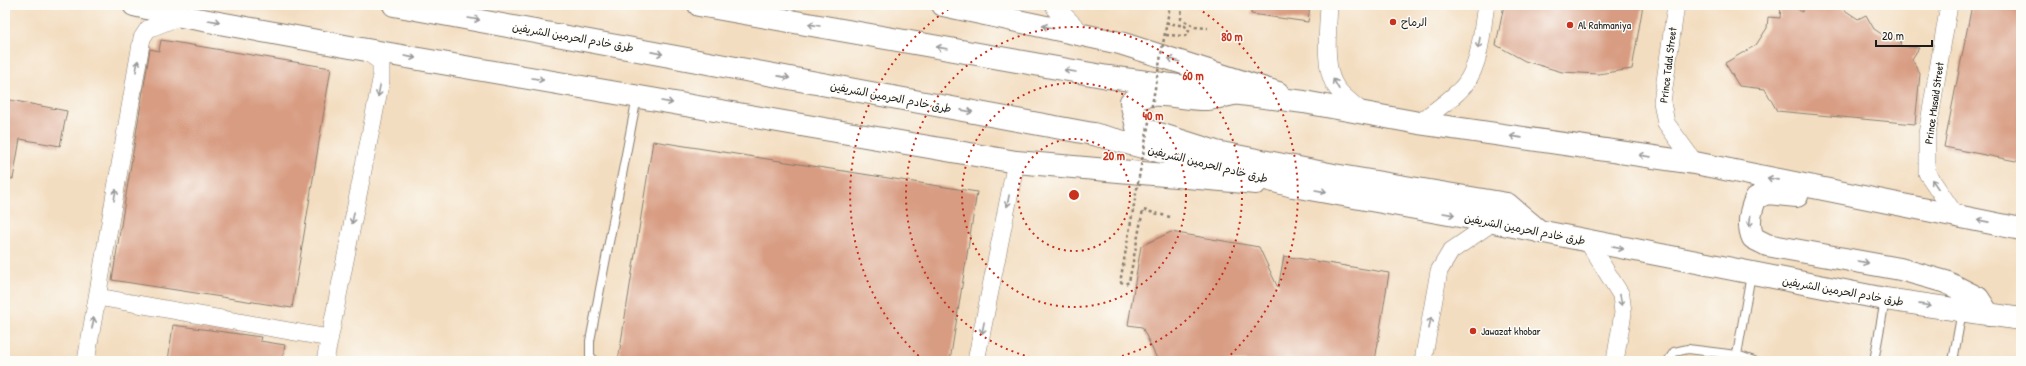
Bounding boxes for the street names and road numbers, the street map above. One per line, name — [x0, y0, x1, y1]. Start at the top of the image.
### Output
street label: طرق خادم الحرمين الشريفين — [511, 19, 635, 57]
street label: Prince Talal Street — [1656, 26, 1680, 104]
street label: Prince Musaid Street — [1921, 61, 1947, 145]
street label: طرق خادم الحرمين الشريفين — [829, 78, 953, 118]
street label: طرق خادم الحرمين الشريفين — [1146, 142, 1269, 188]
street label: طرق خادم الحرمين الشريفين — [1463, 210, 1587, 250]
street label: طرق خادم الحرمين الشريفين — [1781, 273, 1905, 311]

